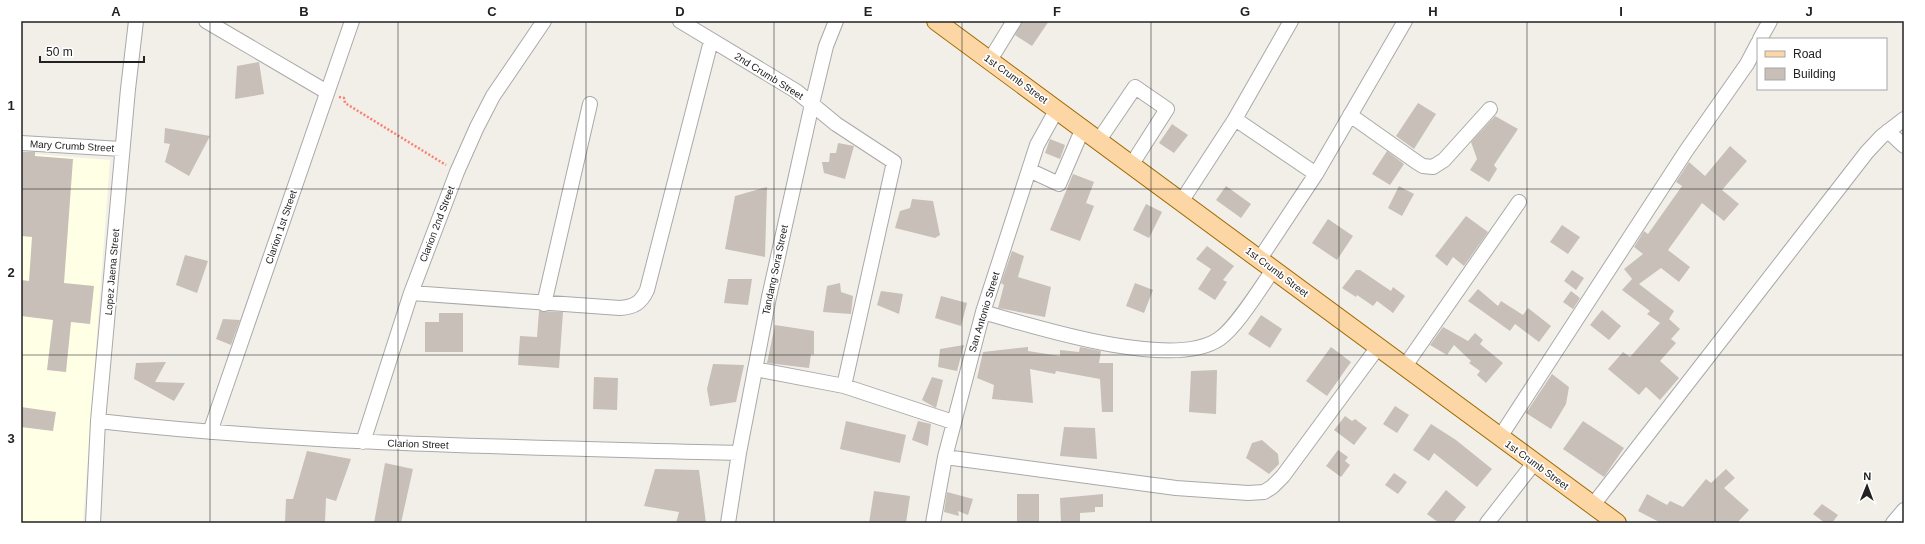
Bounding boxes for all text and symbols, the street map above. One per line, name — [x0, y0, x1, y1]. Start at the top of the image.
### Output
text: A — [111, 4, 121, 19]
text: B — [299, 4, 309, 19]
text: C — [487, 4, 497, 19]
text: D — [675, 4, 685, 19]
text: E — [864, 4, 873, 19]
text: F — [1053, 4, 1061, 19]
text: G — [1240, 4, 1250, 19]
text: H — [1428, 4, 1438, 19]
text: I — [1619, 4, 1623, 19]
text: J — [1805, 4, 1813, 19]
scale bar — [40, 38, 144, 64]
legend — [1757, 38, 1887, 90]
text: 50 m — [46, 45, 73, 59]
text: Road — [1793, 47, 1822, 61]
street label: 2nd Crumb Street — [733, 50, 806, 102]
street label: 1st Crumb Street — [982, 52, 1050, 106]
text: Building — [1793, 67, 1836, 81]
text: 1 — [7, 98, 15, 113]
street label: Mary Crumb Street — [30, 138, 115, 154]
street label: Clarion 2nd Street — [417, 184, 457, 264]
street label: Clarion 1st Street — [263, 188, 299, 265]
street label: Tandang Sora Street — [760, 224, 790, 316]
street label: Lopez Jaena Street — [103, 228, 121, 316]
street label: 1st Crumb Street — [1244, 245, 1311, 299]
text: 2 — [7, 265, 15, 280]
street label: San Antonio Street — [967, 270, 1002, 353]
text: 3 — [7, 431, 15, 446]
street label: Clarion Street — [387, 437, 449, 451]
street label: 1st Crumb Street — [1503, 438, 1571, 492]
north arrow — [1847, 466, 1887, 506]
text: N — [1863, 470, 1871, 482]

